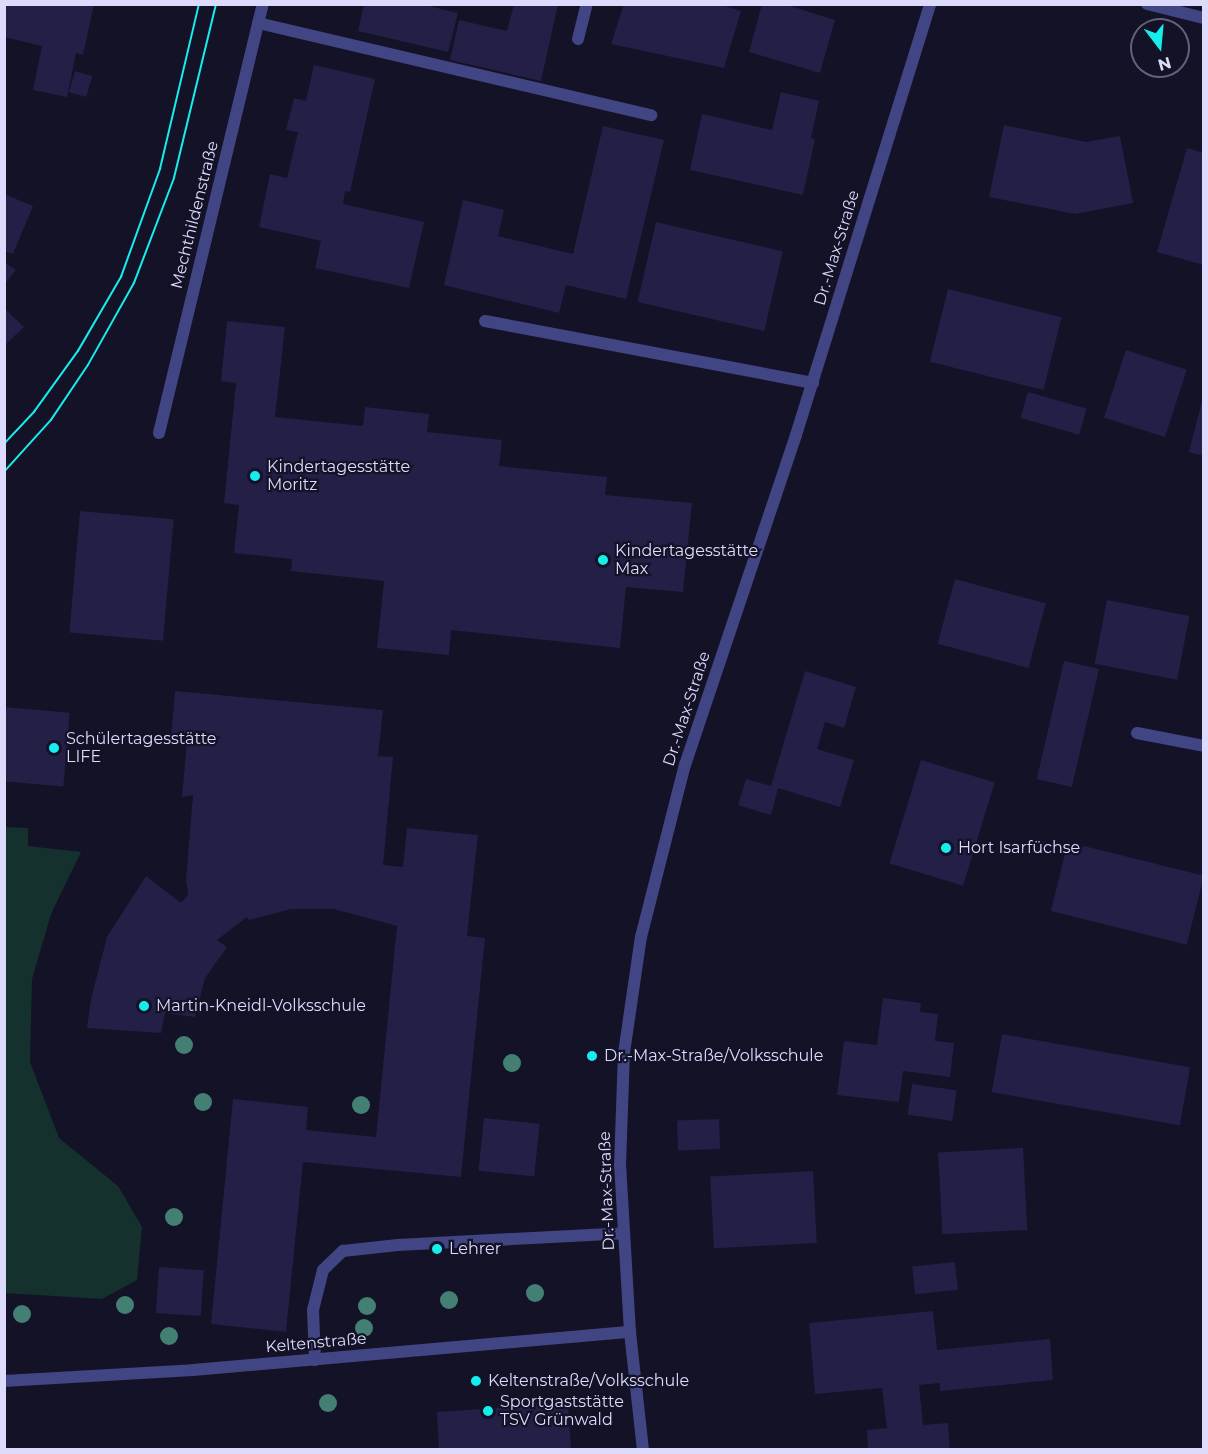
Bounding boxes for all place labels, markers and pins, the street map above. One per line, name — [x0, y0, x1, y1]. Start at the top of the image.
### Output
place label: Kindertagesstätte Moritz — [267, 457, 410, 495]
marker: Kindertagesstätte Moritz — [248, 469, 262, 483]
place label: Kindertagesstätte Max — [615, 541, 758, 579]
marker: Kindertagesstätte Max — [596, 553, 610, 567]
place label: Schülertagesstätte LIFE — [66, 729, 217, 767]
marker: Schülertagesstätte LIFE — [47, 741, 61, 755]
place label: Hort Isarfüchse — [958, 838, 1080, 858]
marker: Hort Isarfüchse — [939, 841, 953, 855]
place label: Martin-Kneidl-Volksschule — [156, 996, 366, 1016]
marker: Martin-Kneidl-Volksschule — [137, 999, 151, 1013]
place label: Dr.-Max-Straße/Volksschule — [604, 1046, 823, 1066]
marker: Dr.-Max-Straße/Volksschule — [585, 1049, 599, 1063]
place label: Lehrer — [449, 1239, 501, 1259]
marker: Lehrer — [430, 1242, 444, 1256]
place label: Keltenstraße/Volksschule — [488, 1371, 689, 1391]
marker: Keltenstraße/Volksschule — [469, 1374, 483, 1388]
place label: Sportgaststätte TSV Grünwald — [500, 1392, 624, 1430]
marker: Sportgaststätte TSV Grünwald — [481, 1404, 495, 1418]

